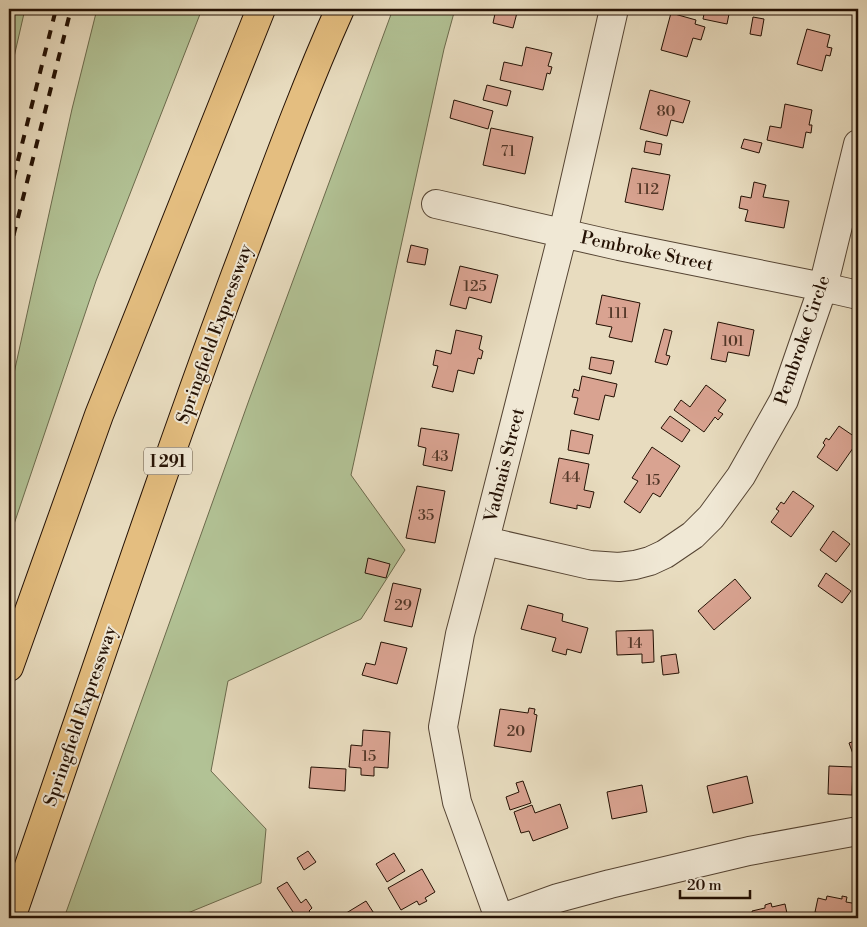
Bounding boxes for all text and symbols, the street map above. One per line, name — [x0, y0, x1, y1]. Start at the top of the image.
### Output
house number: 80 — [656, 102, 676, 121]
house number: 71 — [501, 142, 516, 161]
house number: 112 — [637, 180, 659, 199]
street label: Pembroke Street — [579, 226, 716, 277]
street label: Springfield Expressway — [171, 241, 258, 427]
street label: Pembroke Circle — [770, 272, 835, 408]
house number: 125 — [463, 277, 487, 296]
house number: 111 — [608, 304, 629, 323]
house number: 101 — [722, 332, 744, 351]
street label: Vadnais Street — [479, 405, 530, 526]
house number: 43 — [431, 447, 449, 466]
road number: I 291 — [144, 448, 192, 474]
house number: 44 — [562, 468, 580, 487]
house number: 15 — [646, 471, 660, 490]
house number: 35 — [418, 506, 434, 525]
house number: 29 — [394, 596, 412, 615]
street label: Springfield Expressway — [39, 623, 122, 809]
house number: 14 — [628, 634, 642, 653]
house number: 20 — [507, 722, 525, 741]
house number: 15 — [362, 747, 376, 766]
scale bar — [680, 867, 750, 899]
text: 20 m — [687, 876, 722, 895]

